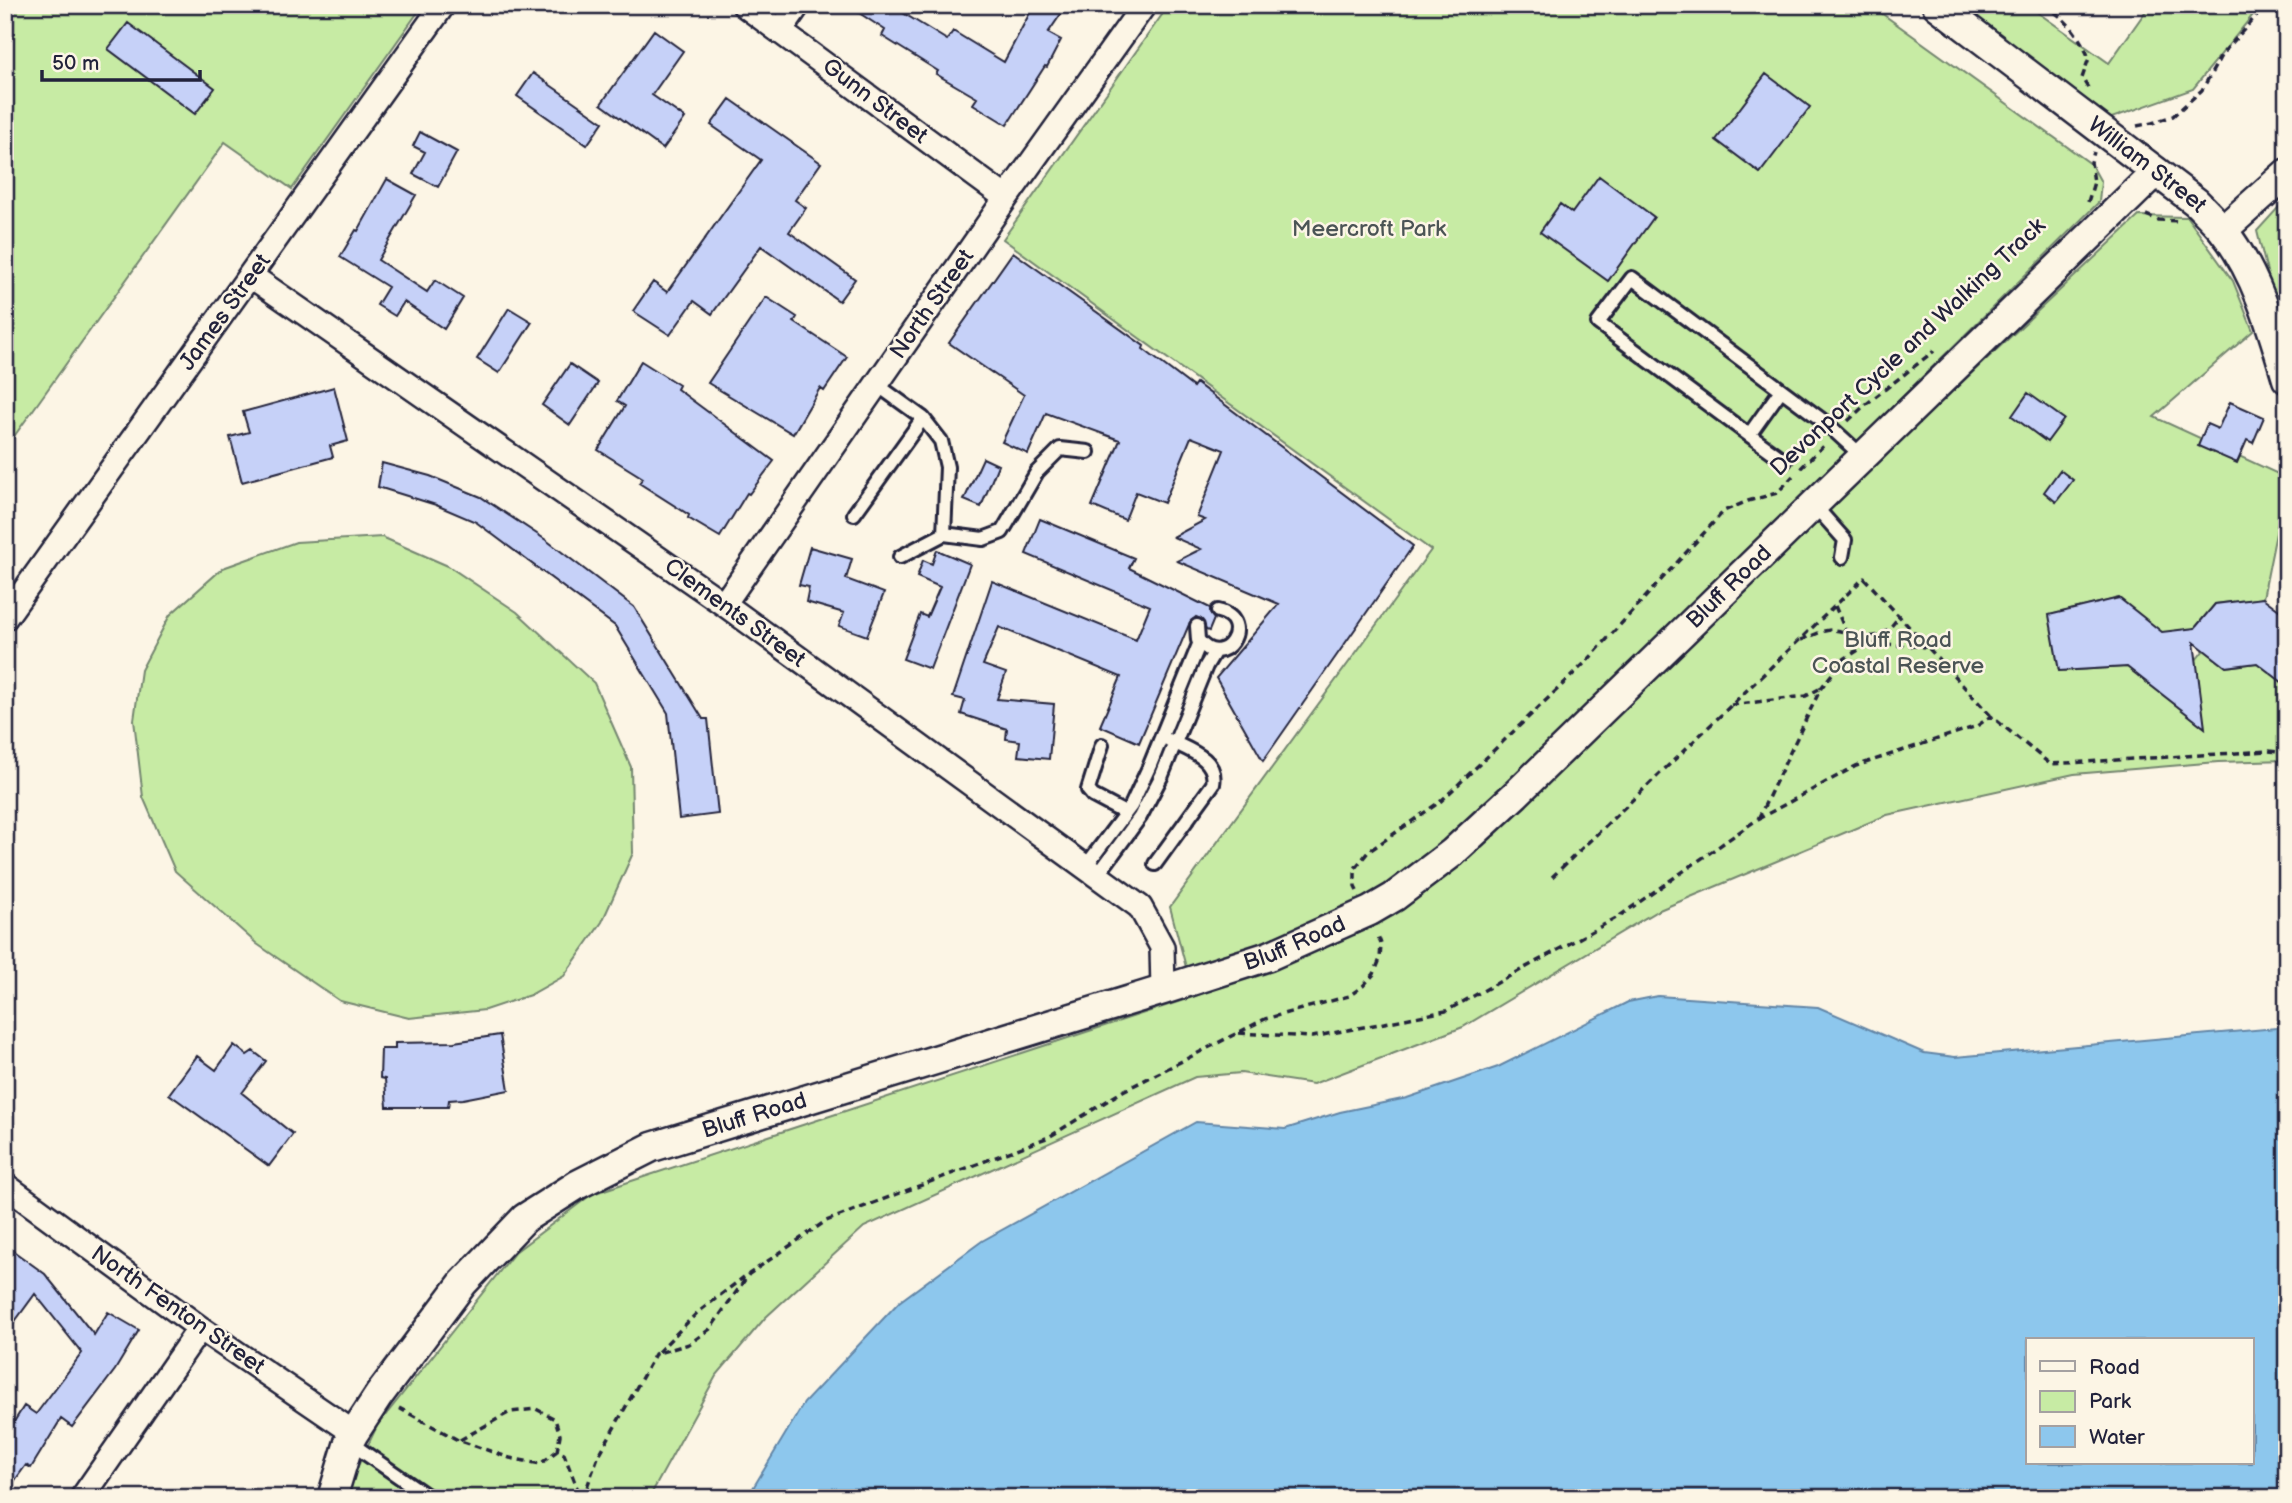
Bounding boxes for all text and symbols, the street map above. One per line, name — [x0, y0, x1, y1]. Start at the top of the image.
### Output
scale bar — [42, 38, 200, 82]
text: 50 m — [52, 51, 99, 76]
street label: Gunn Street — [817, 52, 933, 150]
street label: William Street — [2082, 111, 2213, 219]
street label: Devonport Cycle and Walking Track — [1765, 211, 2052, 482]
park label: Meercroft Park — [1292, 215, 1447, 243]
street label: North Street — [884, 244, 980, 364]
street label: James Street — [173, 248, 277, 376]
street label: Bluff Road — [1681, 539, 1778, 635]
street label: Clements Street — [659, 552, 811, 674]
park label: Bluff Road Coastal Reserve — [1812, 626, 1984, 680]
street label: Bluff Road — [1240, 910, 1350, 977]
street label: Bluff Road — [699, 1086, 810, 1145]
street label: North Fenton Street — [86, 1239, 270, 1381]
legend — [2026, 1338, 2254, 1464]
text: Road — [2089, 1355, 2140, 1380]
text: Park — [2089, 1389, 2132, 1414]
text: Water — [2089, 1425, 2145, 1450]

